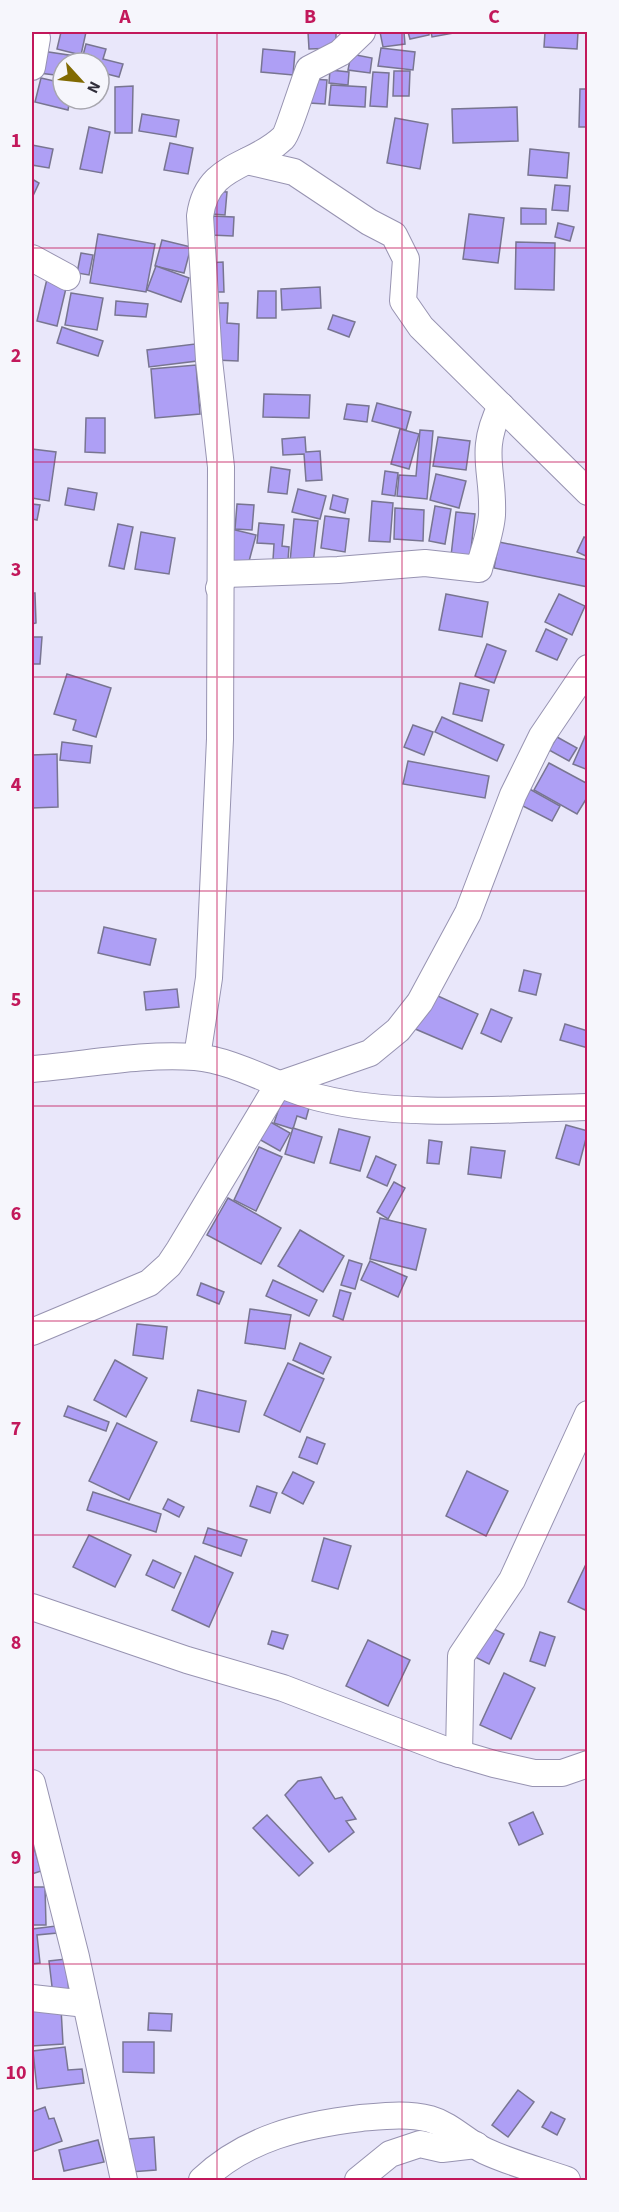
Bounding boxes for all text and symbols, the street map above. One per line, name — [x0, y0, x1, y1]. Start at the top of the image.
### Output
text: A — [118, 3, 131, 31]
text: B — [304, 3, 316, 31]
text: C — [488, 3, 500, 31]
north arrow — [51, 51, 111, 111]
text: N — [81, 78, 106, 97]
text: 1 — [11, 127, 21, 155]
text: 2 — [11, 342, 21, 370]
text: 3 — [11, 556, 21, 584]
text: 4 — [11, 771, 22, 799]
text: 5 — [11, 986, 21, 1014]
text: 6 — [11, 1200, 21, 1228]
text: 7 — [11, 1415, 21, 1443]
text: 8 — [11, 1629, 21, 1657]
text: 9 — [11, 1844, 21, 1872]
text: 10 — [5, 2059, 27, 2087]

